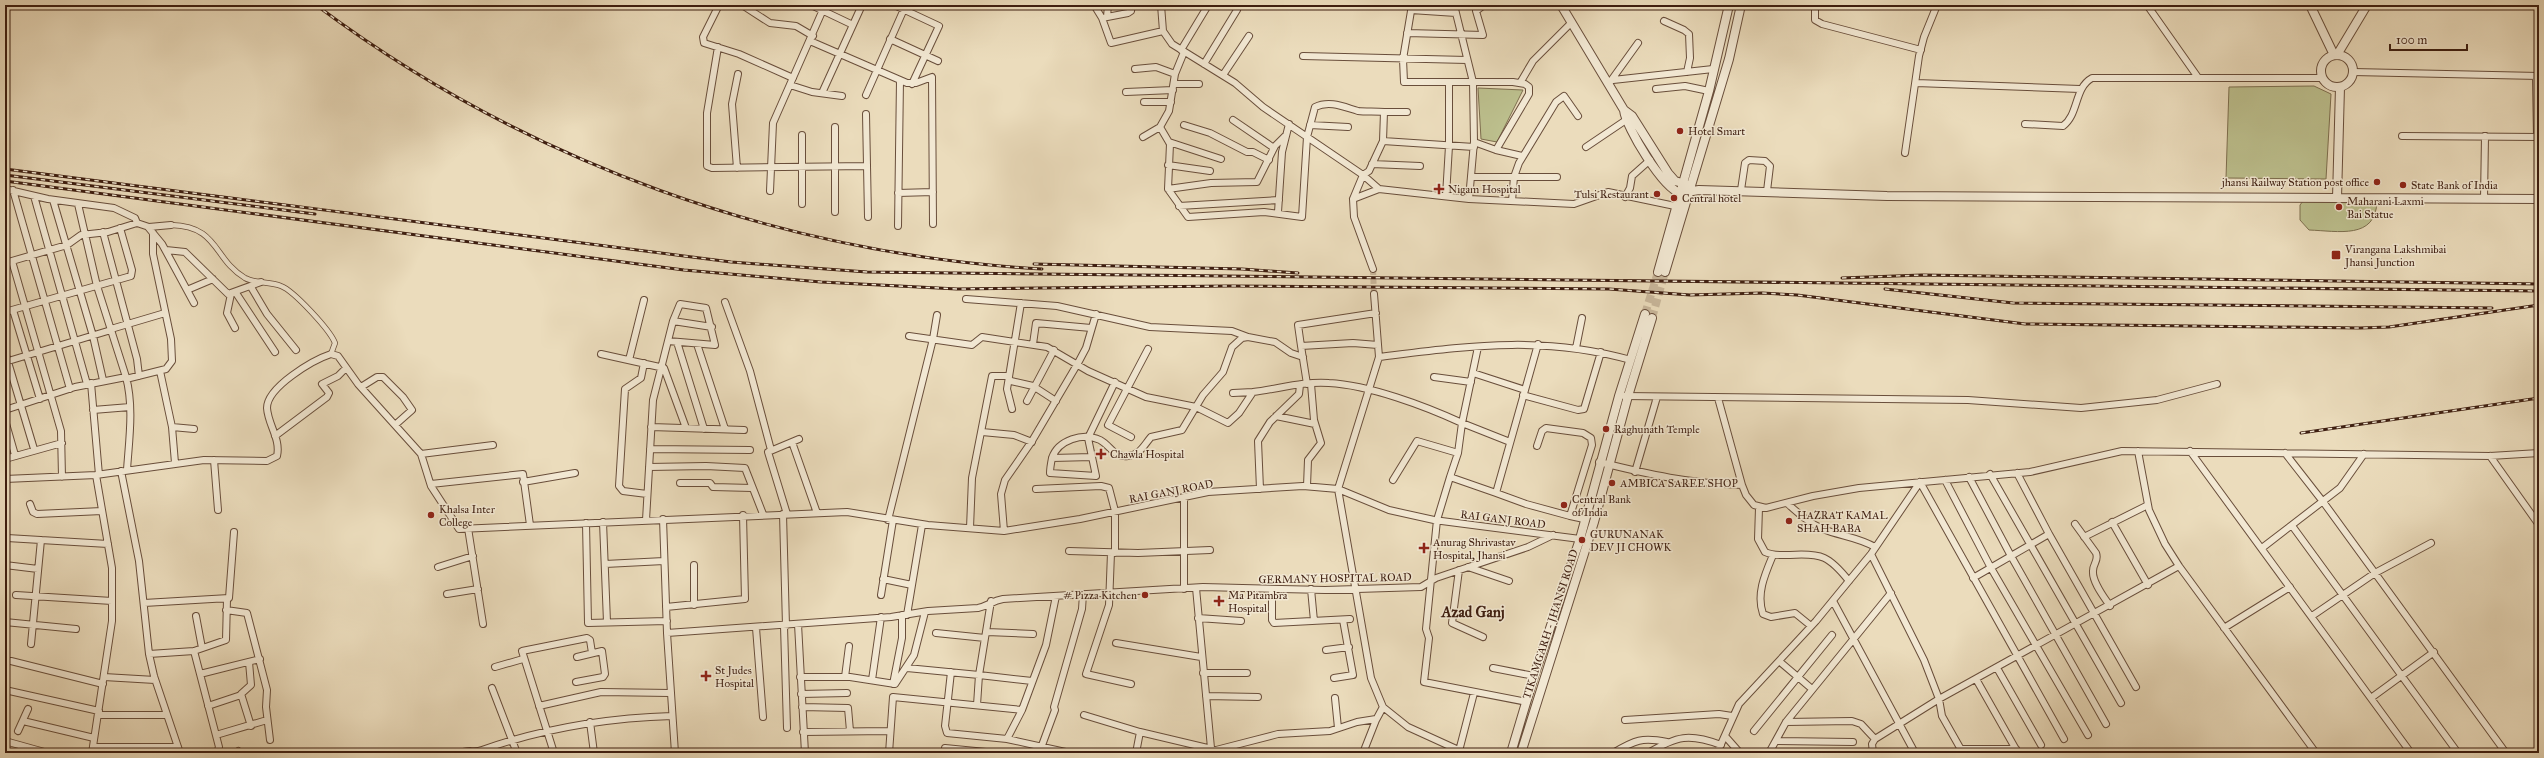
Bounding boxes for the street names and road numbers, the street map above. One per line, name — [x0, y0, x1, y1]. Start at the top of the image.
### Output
street label: RAI GANJ ROAD — [1128, 477, 1215, 507]
street label: RAI GANJ ROAD — [1460, 508, 1547, 532]
street label: TIKAMGARH - JHANSI ROAD — [1520, 547, 1582, 701]
street label: GERMANY HOSPITAL ROAD — [1258, 571, 1412, 586]

